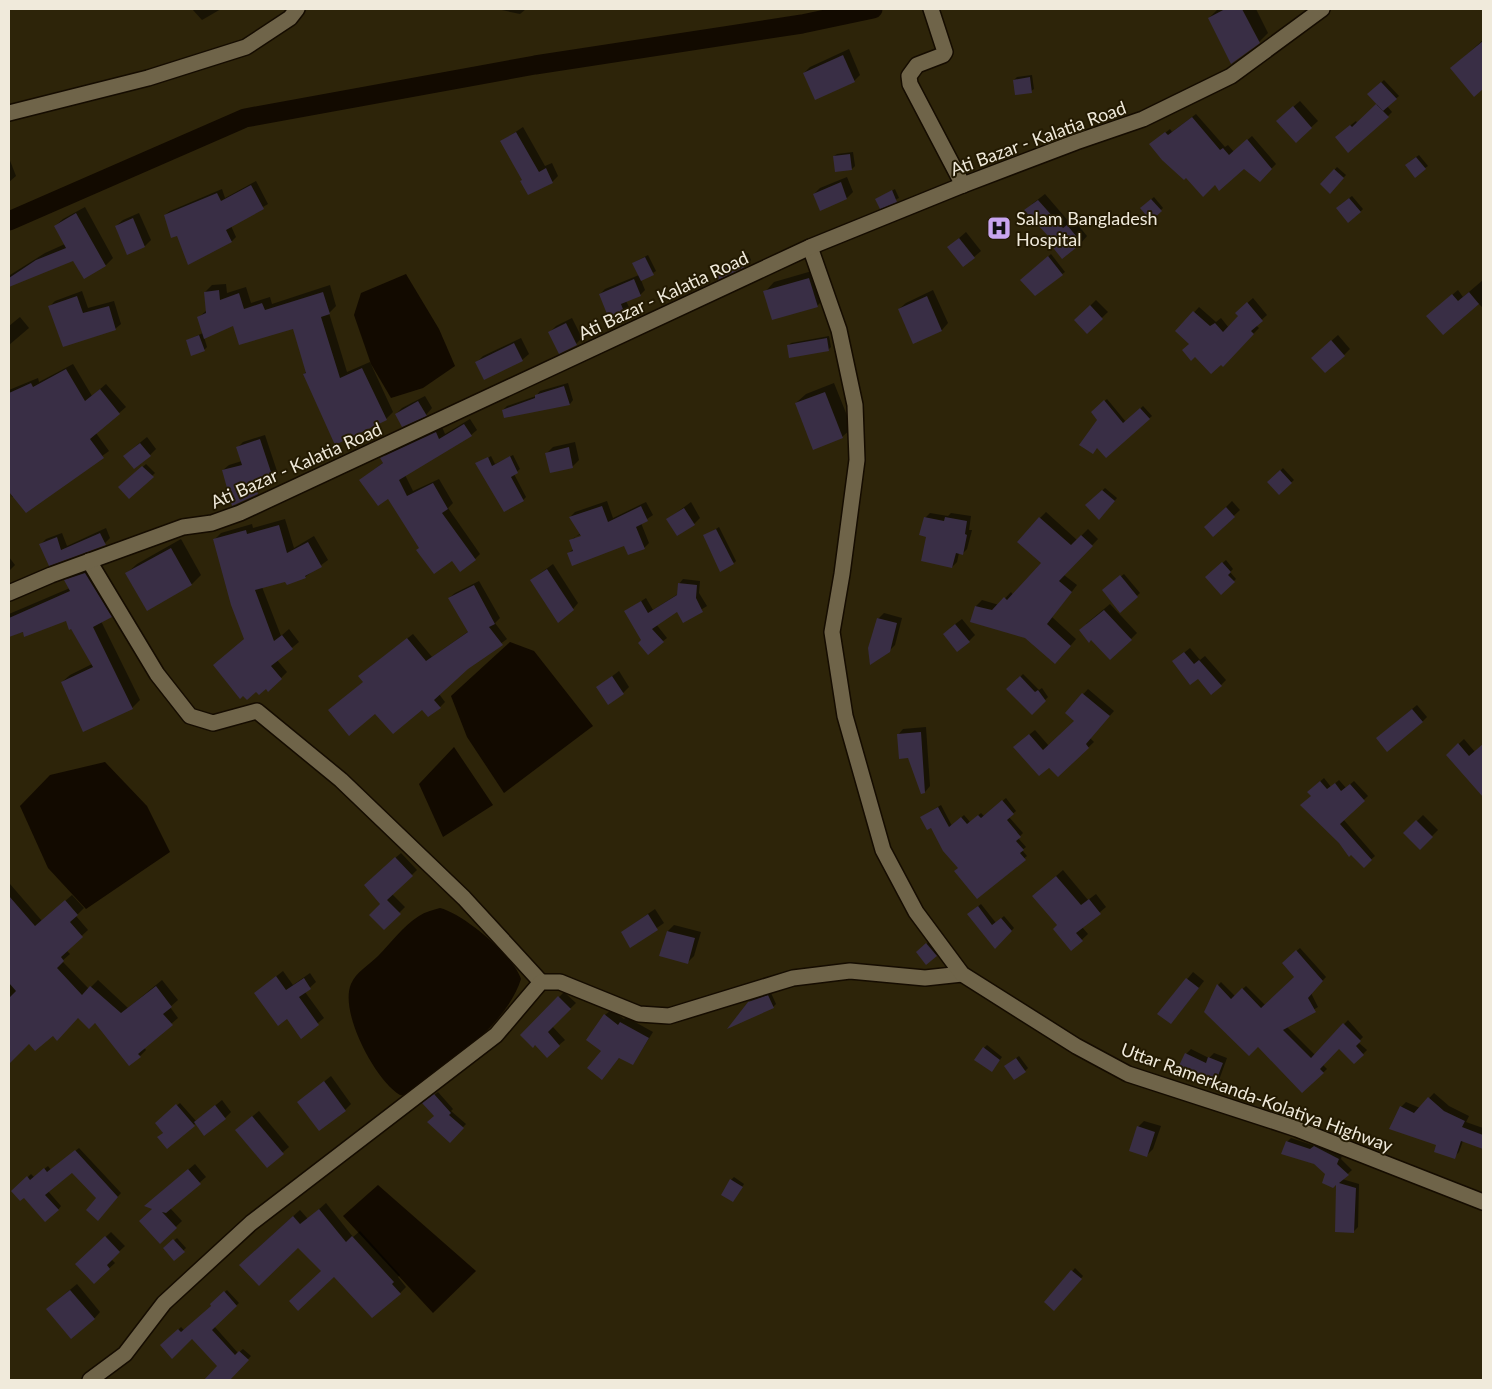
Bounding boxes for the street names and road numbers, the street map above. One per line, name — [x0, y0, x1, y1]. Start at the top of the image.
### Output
street label: Ati Bazar - Kalatia Road — [947, 96, 1129, 180]
street label: Ati Bazar - Kalatia Road — [574, 246, 752, 344]
street label: Ati Bazar - Kalatia Road — [207, 417, 385, 513]
street label: Uttar Ramerkanda-Kolatiya Highway — [1118, 1038, 1396, 1157]

